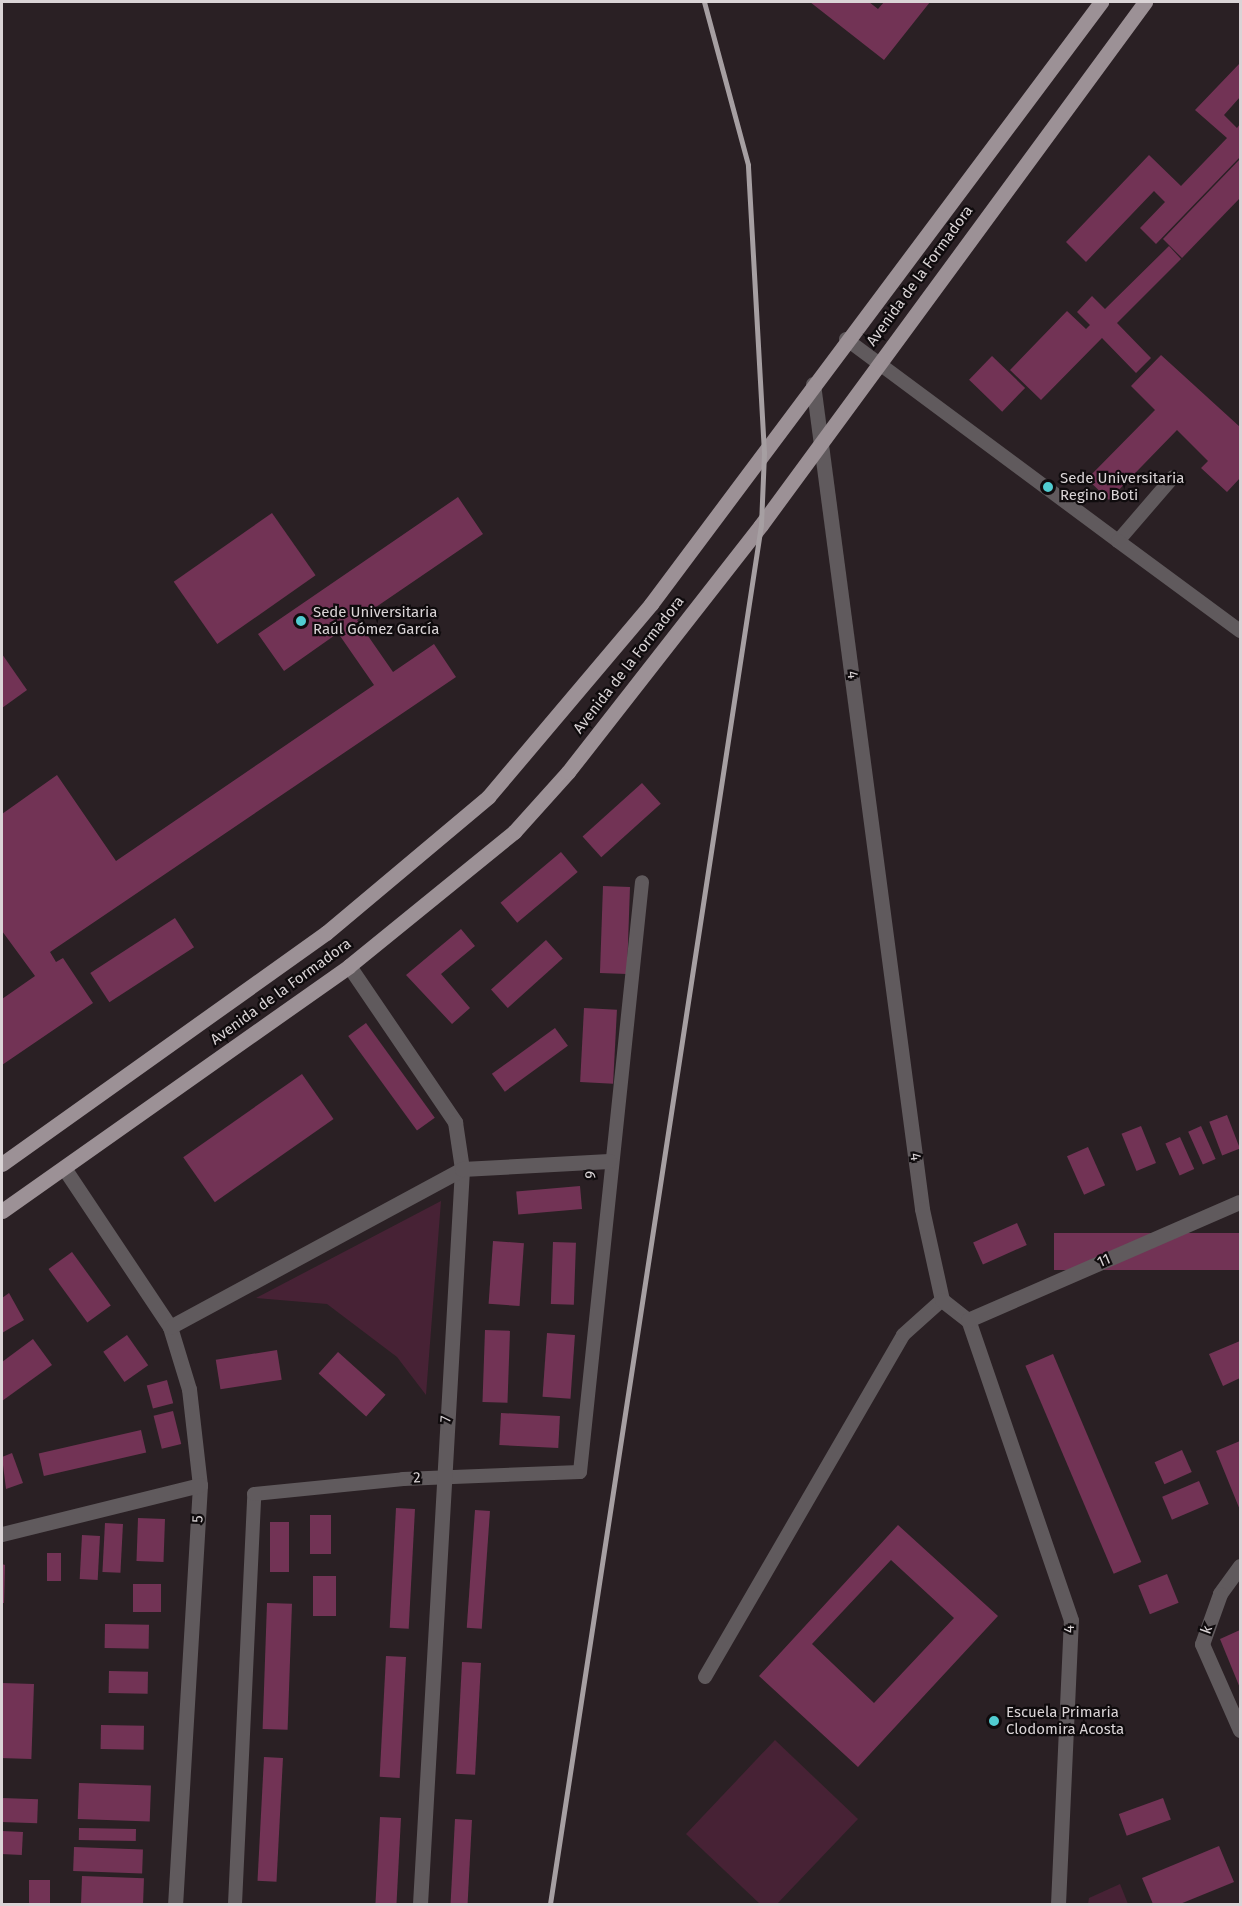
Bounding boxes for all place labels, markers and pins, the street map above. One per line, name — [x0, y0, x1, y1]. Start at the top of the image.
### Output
place label: Sede Universitaria Regino Boti — [1060, 469, 1184, 504]
marker: Sede Universitaria Regino Boti — [1041, 480, 1055, 494]
place label: Sede Universitaria Raúl Gómez García — [313, 603, 439, 638]
marker: Sede Universitaria Raúl Gómez García — [294, 614, 308, 628]
place label: Escuela Primaria Clodomira Acosta — [1006, 1703, 1124, 1738]
marker: Escuela Primaria Clodomira Acosta — [987, 1714, 1001, 1728]

